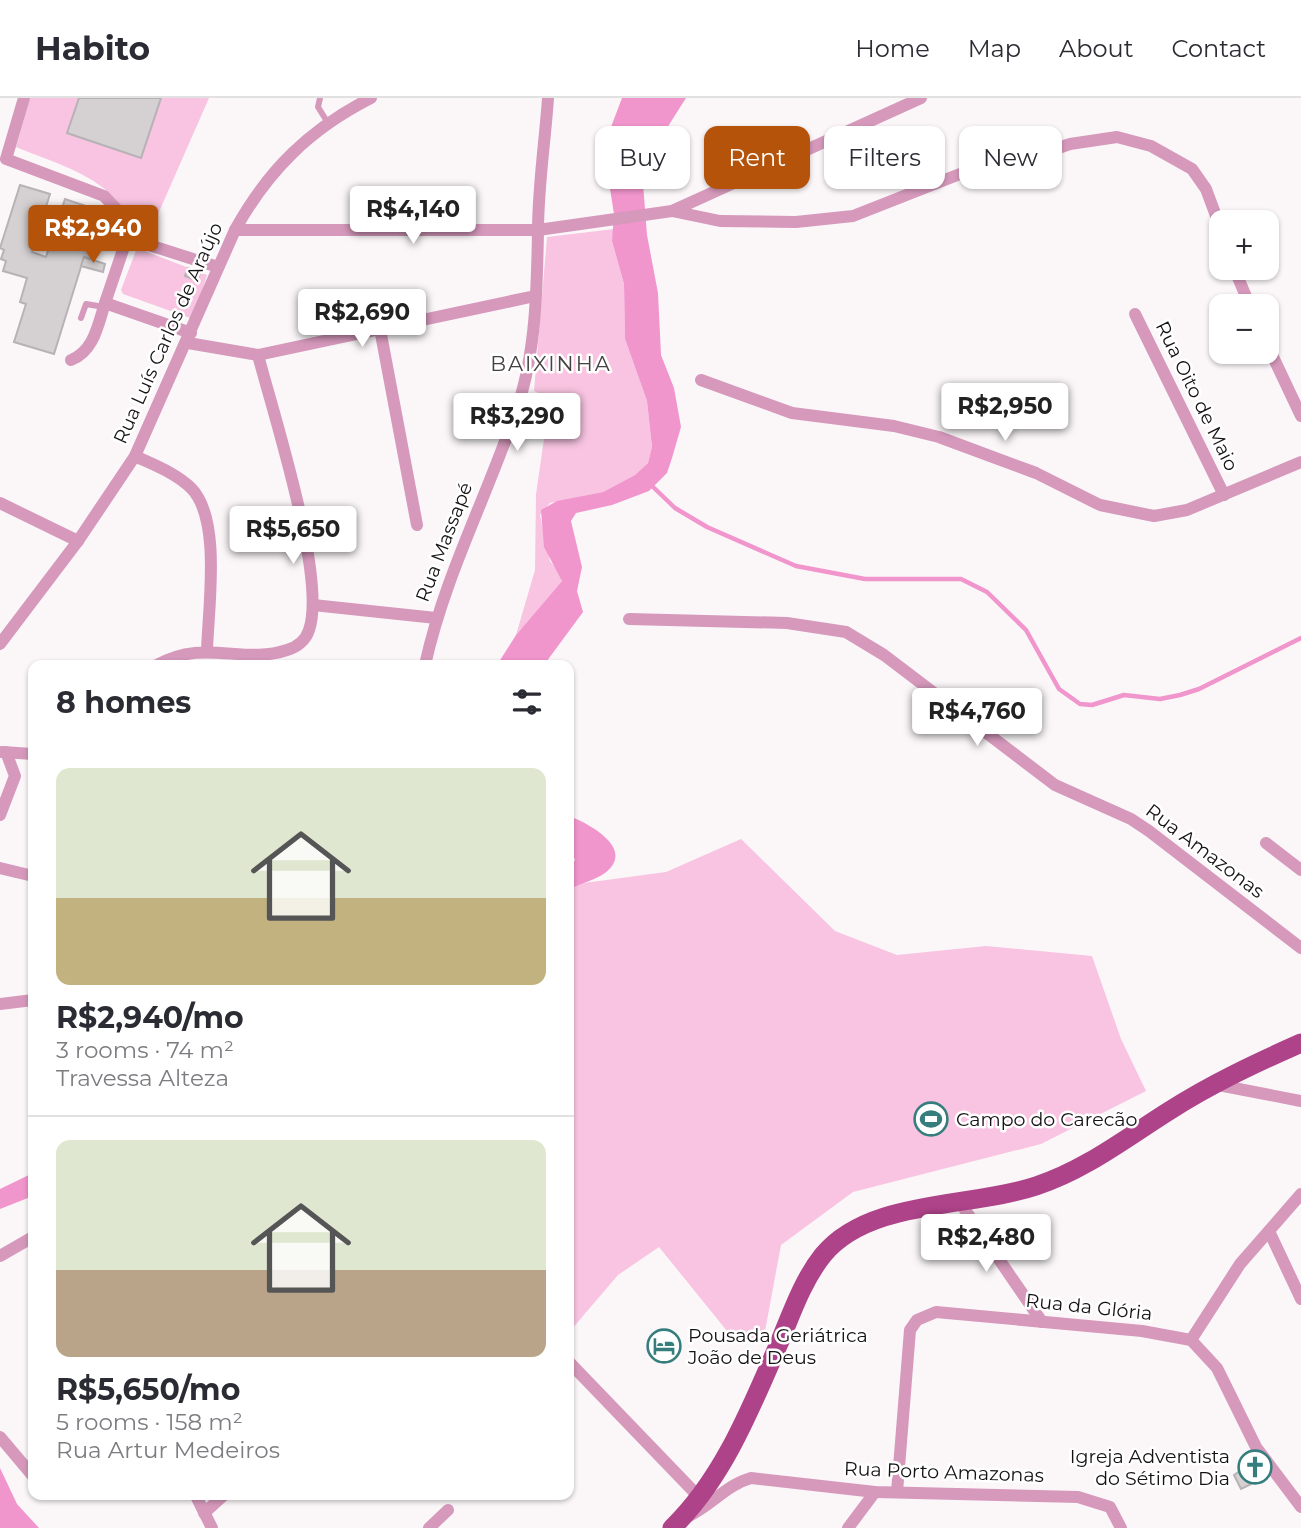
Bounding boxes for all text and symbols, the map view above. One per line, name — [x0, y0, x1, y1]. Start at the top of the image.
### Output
text: Habito — [35, 28, 150, 68]
text: Home — [855, 34, 930, 63]
text: Map — [968, 34, 1021, 63]
text: About — [1059, 34, 1133, 63]
text: Contact — [1171, 34, 1266, 63]
chip: Buy — [595, 126, 690, 189]
chip: Rent — [704, 126, 810, 189]
chip: Filters — [824, 126, 945, 189]
chip: New — [959, 126, 1062, 189]
pin: R$4,140 — [348, 186, 478, 246]
text: R$4,140 — [366, 195, 460, 223]
pin: R$2,940 — [28, 206, 158, 265]
map controls — [1209, 210, 1279, 364]
button: + — [1209, 210, 1279, 280]
text: R$2,940 — [44, 214, 142, 242]
street label: Rua Luís Carlos de Araújo — [109, 219, 227, 447]
pin: R$2,690 — [297, 289, 427, 349]
button: − — [1209, 294, 1279, 364]
text: R$2,690 — [314, 298, 410, 326]
street label: Rua Oito de Maio — [1151, 317, 1243, 475]
district label: BAIXINHA — [490, 351, 612, 376]
pin: R$2,950 — [940, 384, 1070, 443]
text: R$2,950 — [957, 392, 1053, 420]
pin: R$3,290 — [452, 394, 582, 453]
text: R$3,290 — [469, 402, 565, 430]
street label: Rua Massapé — [411, 479, 477, 605]
pin: R$5,650 — [228, 506, 358, 566]
text: R$5,650 — [246, 515, 340, 543]
icon: filters — [508, 683, 546, 721]
text: 8 homes — [56, 684, 191, 721]
pin: R$4,760 — [912, 688, 1042, 748]
text: R$4,760 — [928, 697, 1026, 725]
street label: Rua Amazonas — [1141, 799, 1269, 903]
icon: home — [238, 813, 364, 939]
text: R$2,940/mo — [56, 999, 244, 1036]
text: 3 rooms · 74 m² — [56, 1036, 234, 1064]
text: Travessa Alteza — [56, 1064, 229, 1092]
sports icon: Campo do Carecão — [912, 1100, 950, 1138]
place label: Campo do Carecão — [956, 1108, 1138, 1131]
icon: home — [238, 1185, 364, 1311]
pin: R$2,480 — [921, 1214, 1051, 1274]
text: R$2,480 — [937, 1223, 1035, 1251]
street label: Rua da Glória — [1025, 1289, 1153, 1325]
place label: Pousada Geriátrica João de Deus — [687, 1324, 868, 1369]
hotel icon: Pousada Geriátrica João de Deus — [645, 1327, 683, 1365]
text: R$5,650/mo — [56, 1371, 240, 1408]
text: 5 rooms · 158 m² — [56, 1408, 243, 1436]
text: Rua Artur Medeiros — [56, 1436, 280, 1464]
place label: Igreja Adventista do Sétimo Dia — [1070, 1445, 1230, 1490]
church icon: Igreja Adventista do Sétimo Dia — [1236, 1448, 1274, 1486]
street label: Rua Porto Amazonas — [844, 1457, 1044, 1487]

